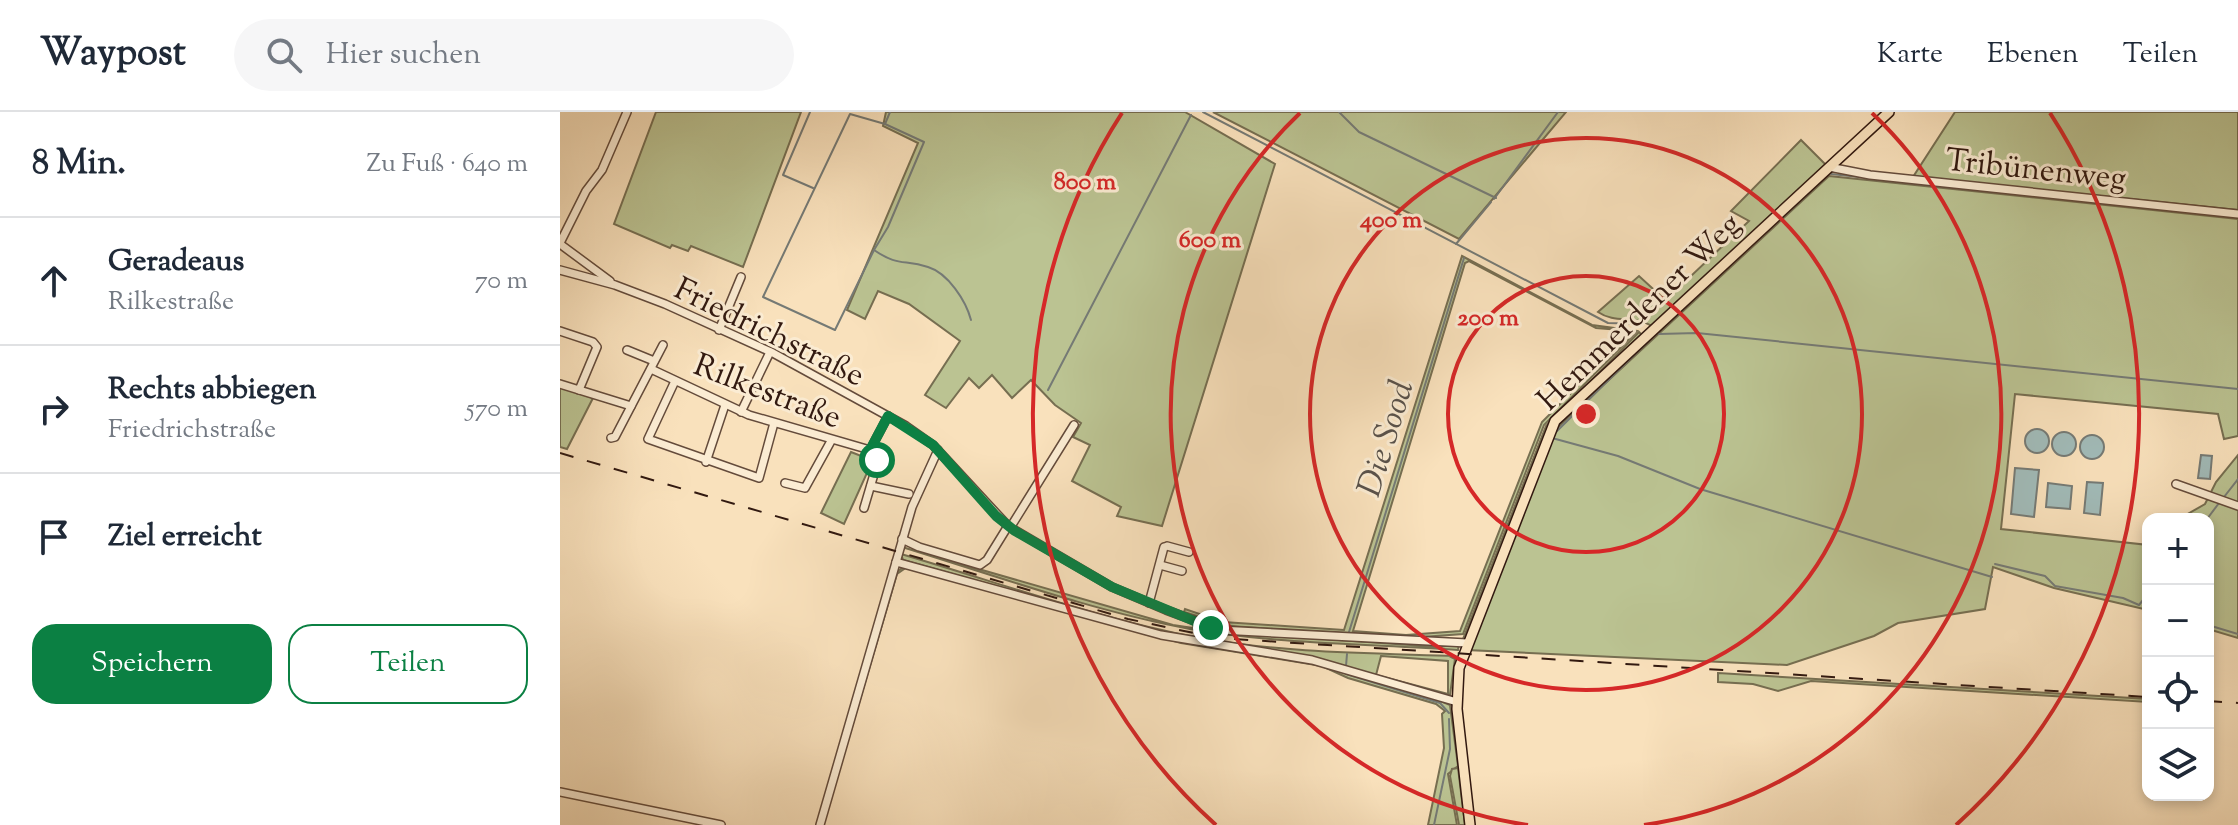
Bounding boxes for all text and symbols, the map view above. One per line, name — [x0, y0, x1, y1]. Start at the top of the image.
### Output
search box — [234, 19, 794, 91]
text: Waypost — [40, 28, 186, 82]
icon: search — [262, 33, 306, 77]
text: Hier suchen — [326, 34, 481, 77]
text: Karte — [1877, 35, 1943, 75]
text: Ebenen — [1987, 35, 2079, 75]
text: Teilen — [2123, 35, 2198, 75]
street label: Tribünenweg — [1943, 139, 2128, 203]
text: 8 Min. — [32, 140, 126, 189]
text: Zu Fuß · 640 m — [366, 146, 528, 183]
text: 800 m — [1054, 166, 1116, 200]
text: 400 m — [1359, 204, 1422, 238]
street label: Hemmerdener Weg — [1528, 204, 1752, 423]
text: 600 m — [1179, 224, 1241, 258]
text: Geradeaus — [108, 241, 244, 284]
icon: ahead — [32, 259, 76, 303]
text: 70 m — [475, 263, 528, 300]
street label: Friedrichstraße — [666, 268, 872, 400]
text: Rilkestraße — [108, 284, 234, 321]
text: 200 m — [1457, 302, 1519, 336]
street label: Rilkestraße — [686, 344, 848, 442]
text: Rechts abbiegen — [108, 369, 316, 412]
water label: Die Sood — [1347, 375, 1428, 503]
icon: right — [32, 387, 76, 431]
text: 570 m — [466, 391, 528, 428]
centre of rings — [1572, 400, 1600, 428]
text: Friedrichstraße — [108, 412, 276, 449]
route start — [859, 442, 895, 478]
map controls — [2142, 513, 2214, 801]
button: + — [2142, 513, 2214, 585]
icon: arrive — [32, 515, 76, 559]
text: Ziel erreicht — [108, 516, 262, 559]
button: − — [2142, 585, 2214, 657]
route end — [1193, 610, 1229, 646]
button: Speichern — [32, 624, 272, 704]
button: Teilen — [288, 624, 528, 704]
button: locate — [2142, 657, 2214, 729]
button: layers — [2142, 729, 2214, 801]

